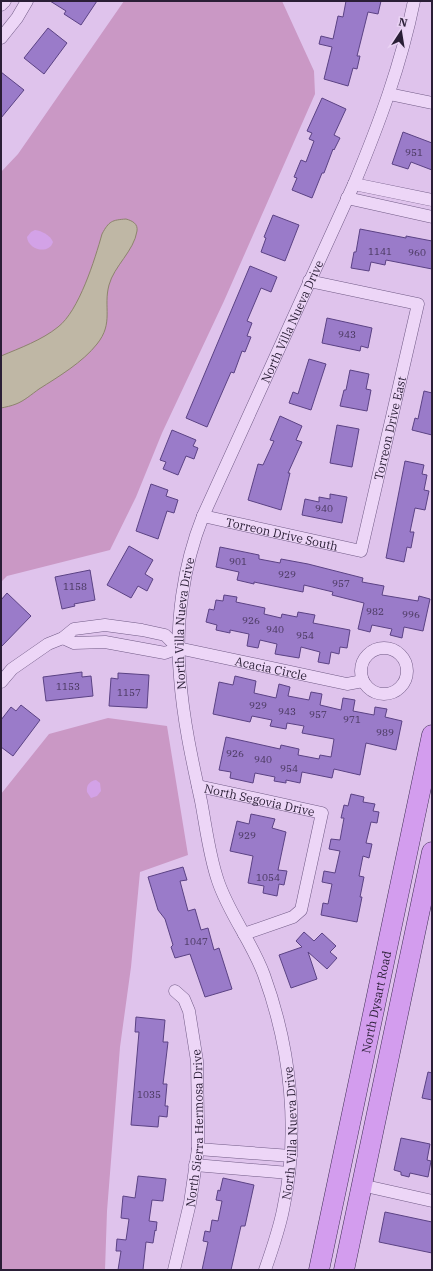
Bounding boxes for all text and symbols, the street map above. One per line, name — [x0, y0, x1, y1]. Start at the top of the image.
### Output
north arrow — [381, 12, 421, 52]
text: N — [397, 14, 409, 30]
house number: 951 — [405, 146, 423, 159]
house number: 1141 — [368, 245, 392, 258]
house number: 960 — [408, 246, 426, 259]
street label: North Villa Nueva Drive — [257, 258, 326, 385]
house number: 943 — [338, 328, 356, 341]
street label: Torreon Drive East — [370, 375, 409, 481]
house number: 940 — [315, 502, 333, 515]
street label: Torreon Drive South — [225, 514, 340, 553]
house number: 901 — [229, 555, 247, 568]
street label: North Villa Nueva Drive — [171, 556, 197, 690]
house number: 929 — [278, 568, 296, 581]
house number: 957 — [332, 577, 350, 590]
house number: 1158 — [63, 580, 87, 593]
house number: 982 — [366, 605, 384, 618]
house number: 996 — [402, 608, 420, 621]
house number: 926 — [242, 614, 260, 627]
house number: 940 — [266, 623, 284, 636]
house number: 954 — [296, 629, 314, 642]
street label: Acacia Circle — [234, 653, 309, 683]
house number: 1153 — [56, 680, 80, 693]
house number: 1157 — [117, 686, 141, 699]
house number: 929 — [249, 699, 267, 712]
house number: 943 — [278, 705, 296, 718]
house number: 957 — [309, 708, 327, 721]
house number: 971 — [343, 713, 361, 726]
house number: 989 — [376, 726, 394, 739]
house number: 926 — [226, 747, 244, 760]
house number: 940 — [254, 753, 272, 766]
house number: 954 — [280, 762, 298, 775]
street label: North Segovia Drive — [203, 780, 316, 819]
house number: 929 — [238, 829, 256, 842]
house number: 1054 — [256, 871, 280, 884]
house number: 1047 — [184, 935, 208, 948]
street label: North Dysart Road — [357, 949, 394, 1055]
street label: North Sierra Hermosa Drive — [182, 1048, 206, 1208]
street label: North Villa Nueva Drive — [278, 1066, 299, 1201]
house number: 1035 — [137, 1088, 161, 1101]

